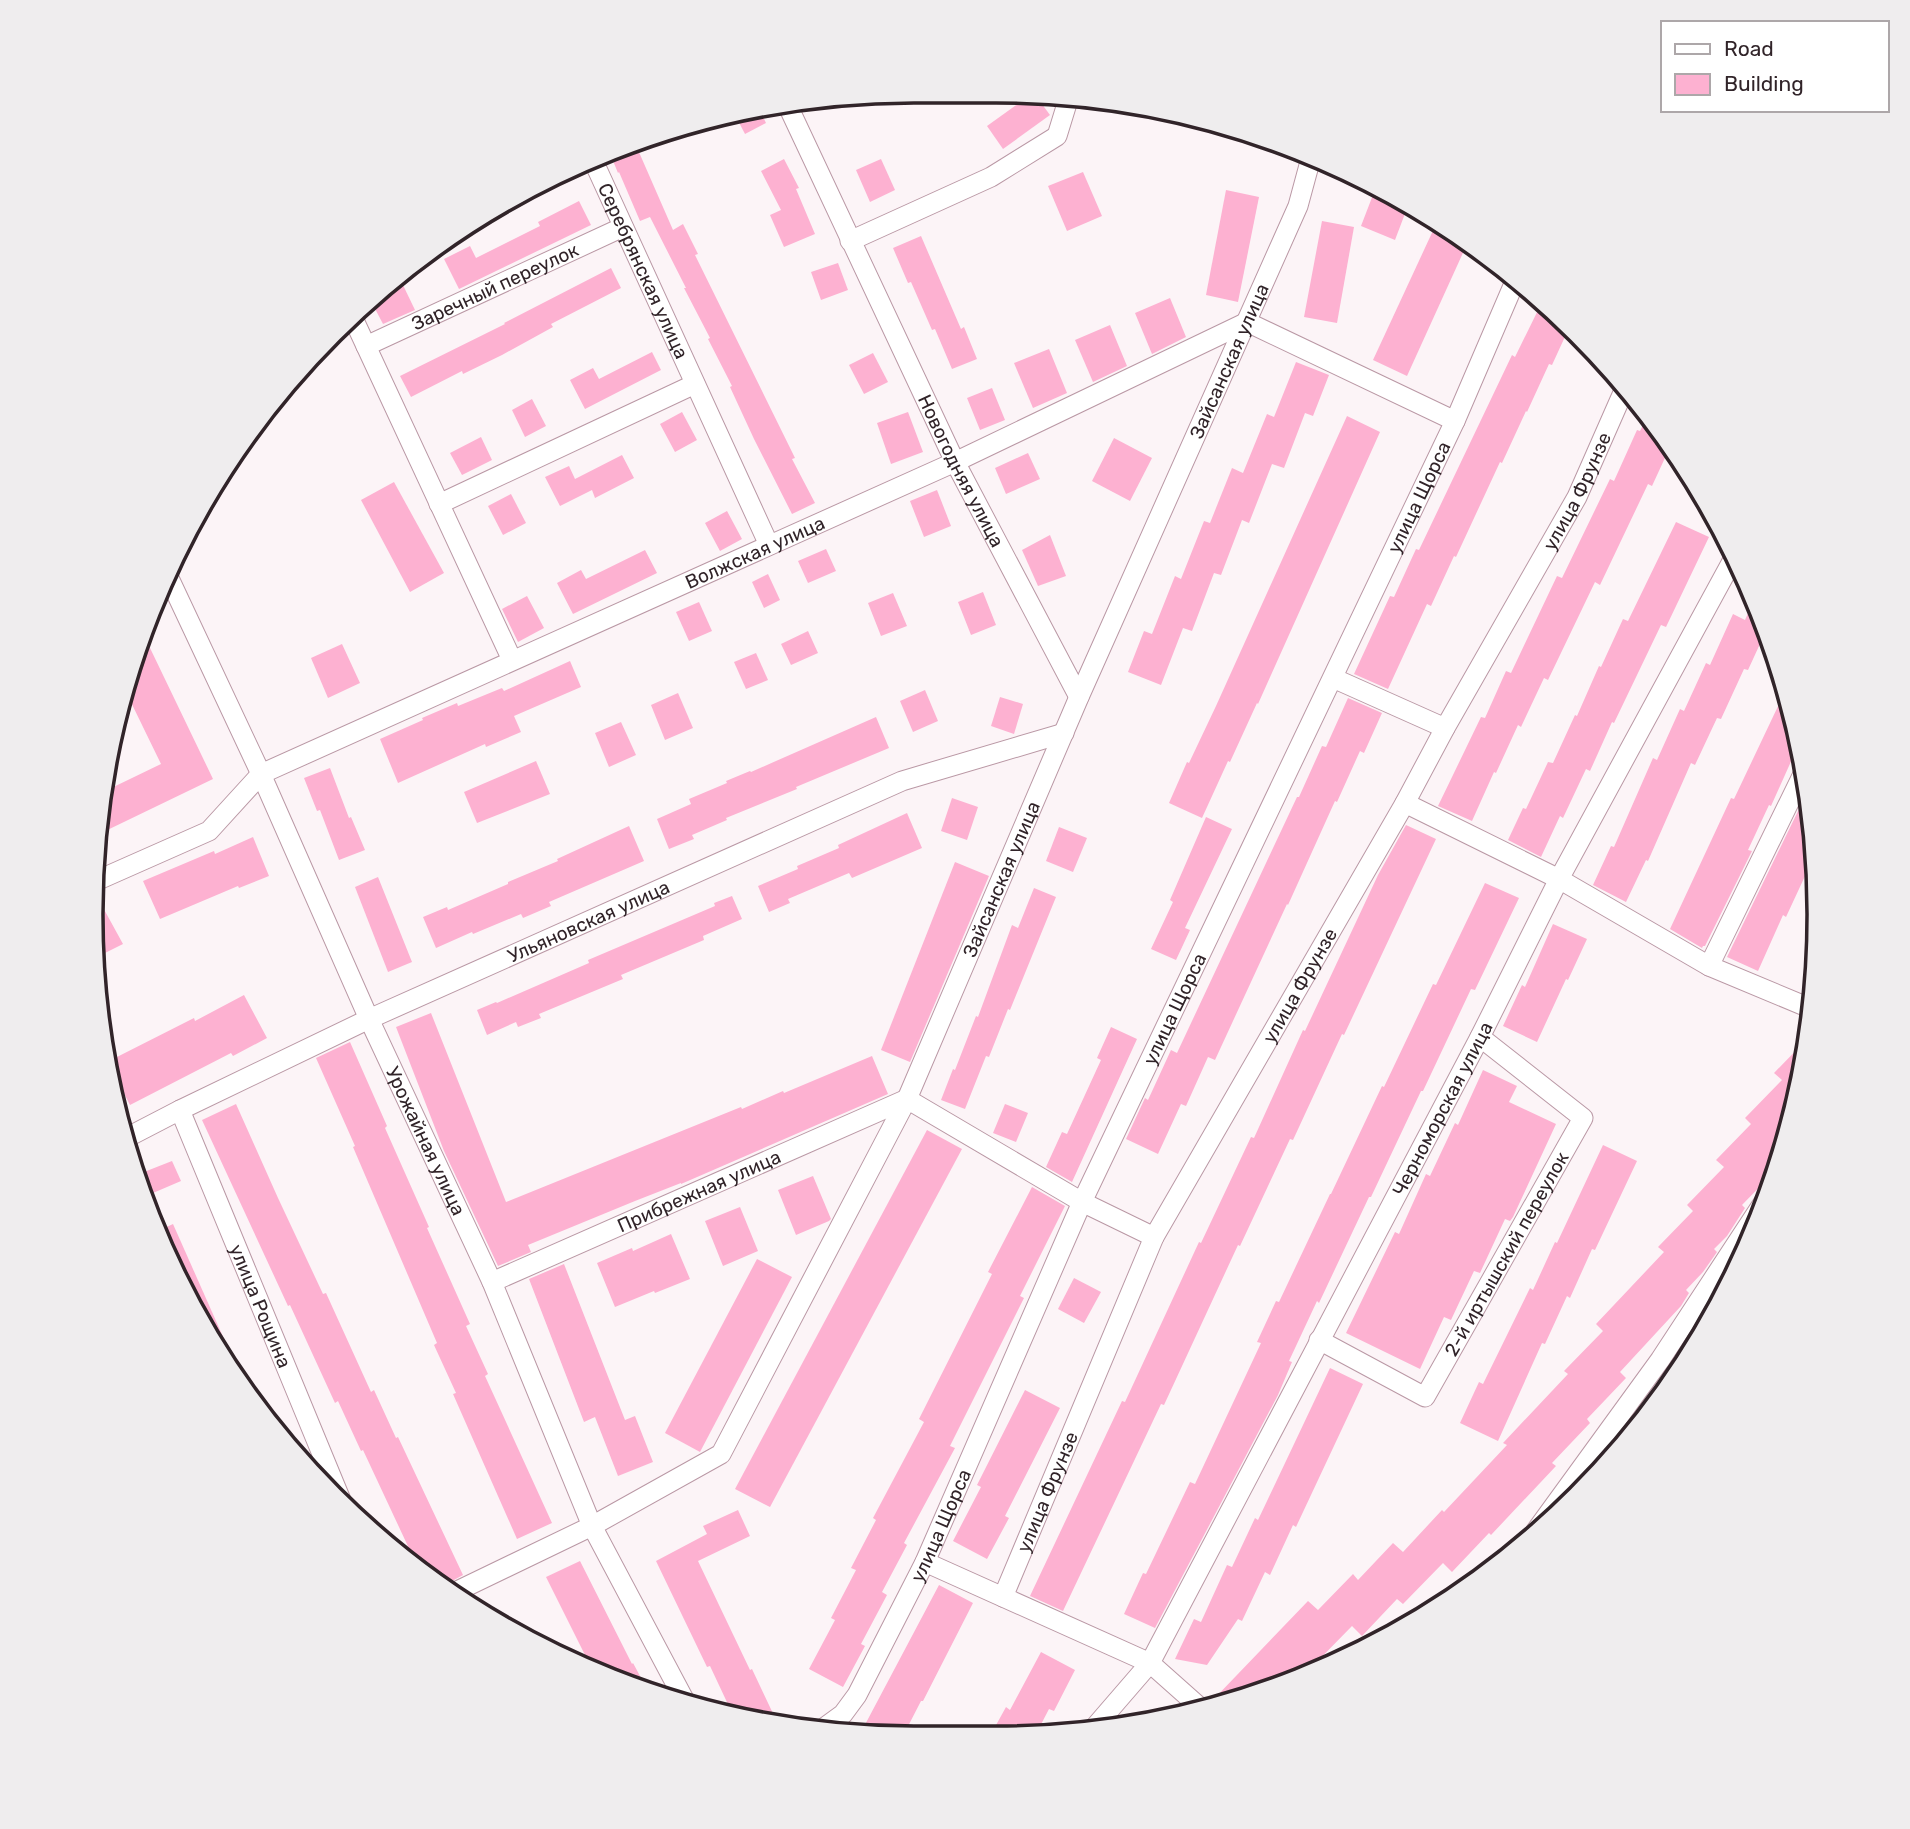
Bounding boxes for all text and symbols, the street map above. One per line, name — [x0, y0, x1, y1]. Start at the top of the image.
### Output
legend — [1661, 21, 1889, 112]
text: Road — [1724, 36, 1774, 61]
text: Building — [1724, 71, 1804, 96]
street label: Серебрянская улица — [593, 180, 693, 362]
street label: Заречный переулок — [408, 238, 582, 335]
street label: Зайсанская улица — [1185, 280, 1274, 442]
street label: Новогодняя улица — [913, 391, 1009, 551]
street label: улица Фрунзе — [1538, 429, 1616, 554]
street label: улица Щорса — [1383, 438, 1456, 557]
street label: Волжская улица — [682, 511, 828, 594]
street label: Зайсанская улица — [958, 798, 1045, 961]
street label: Ульяновская улица — [504, 875, 673, 968]
street label: улица Фрунзе — [1258, 924, 1342, 1047]
street label: улица Щорса — [1138, 949, 1211, 1069]
street label: Черноморская улица — [1388, 1018, 1498, 1199]
street label: Урожайная улица — [381, 1063, 470, 1219]
street label: Прибрежная улица — [614, 1145, 784, 1237]
street label: 2-й иртышский переулок — [1440, 1148, 1574, 1360]
street label: улица Рощина — [225, 1241, 296, 1371]
street label: улица Фрунзе — [1012, 1428, 1083, 1556]
street label: улица Щорса — [906, 1466, 976, 1586]

